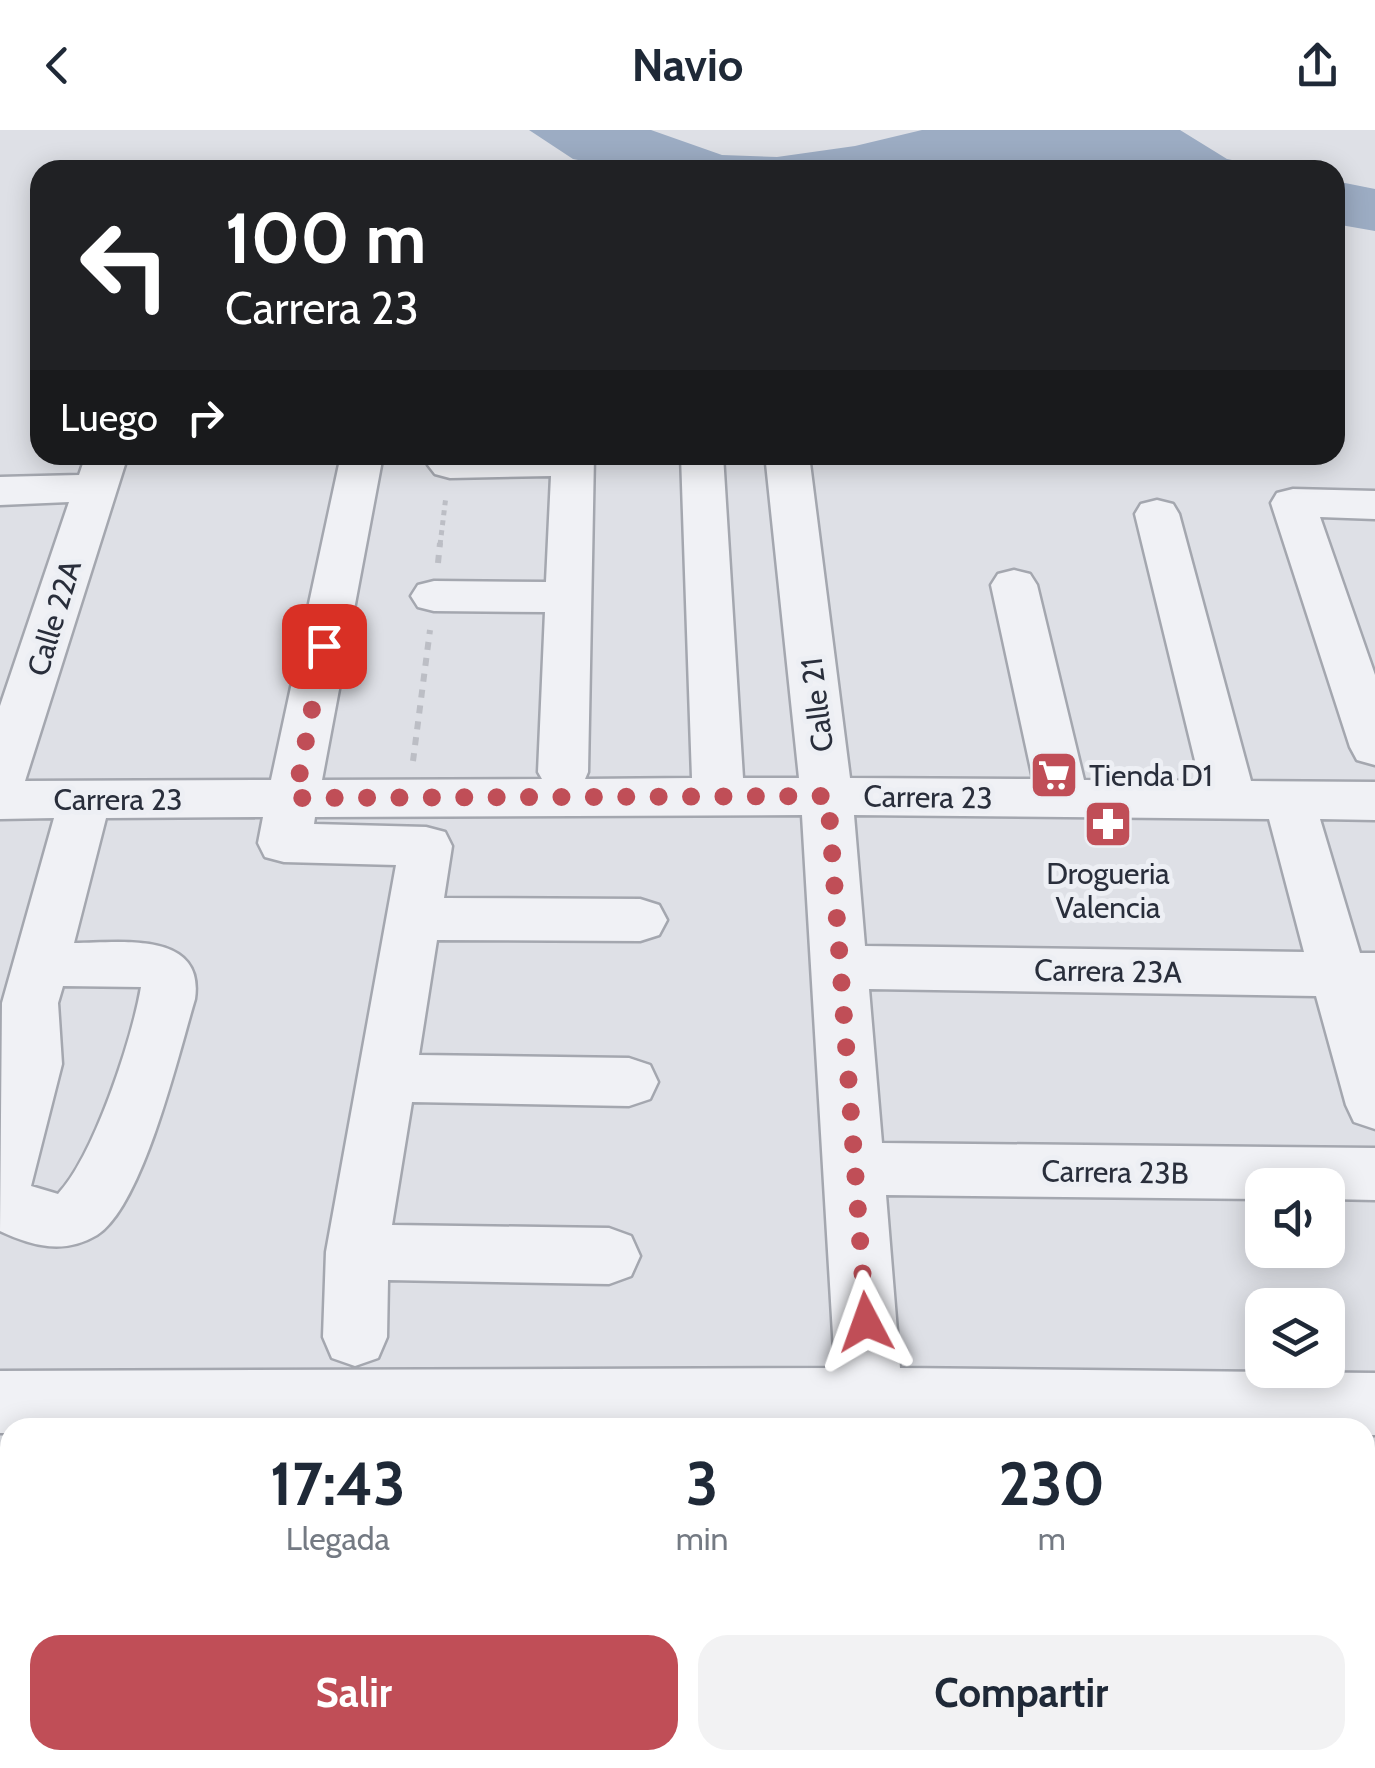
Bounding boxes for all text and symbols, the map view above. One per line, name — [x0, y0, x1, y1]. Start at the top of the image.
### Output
icon: back — [30, 38, 85, 93]
text: Navio — [632, 38, 743, 92]
icon: share — [1290, 38, 1345, 93]
text: 100 m — [225, 195, 426, 281]
icon: left — [60, 200, 190, 330]
text: Carrera 23 — [225, 281, 419, 335]
icon: right — [178, 390, 233, 445]
text: Luego — [60, 394, 158, 441]
street label: Calle 22A — [19, 555, 89, 680]
pin — [282, 604, 367, 689]
icon: arrive — [297, 619, 352, 674]
street label: Calle 21 — [793, 656, 841, 754]
supermarket icon: Tienda D1 — [1028, 749, 1080, 801]
place label: Tienda D1 — [1089, 757, 1213, 794]
street label: Carrera 23 — [863, 777, 993, 817]
street label: Carrera 23 — [53, 781, 183, 818]
pharmacy icon: Drogueria Valencia — [1082, 798, 1134, 850]
place label: Drogueria Valencia — [1046, 855, 1170, 926]
street label: Carrera 23A — [1034, 951, 1183, 991]
street label: Carrera 23B — [1041, 1152, 1189, 1192]
map controls — [1245, 1168, 1345, 1388]
button: sound — [1245, 1168, 1345, 1268]
position arrow — [814, 1270, 918, 1374]
button: layers — [1245, 1288, 1345, 1388]
text: 17:43 — [270, 1447, 406, 1520]
text: 3 — [686, 1447, 718, 1520]
text: 230 — [999, 1447, 1105, 1520]
text: Llegada — [286, 1519, 390, 1558]
text: min — [676, 1519, 728, 1558]
text: m — [1038, 1519, 1066, 1558]
button: Salir — [30, 1635, 678, 1750]
button: Compartir — [698, 1635, 1345, 1750]

